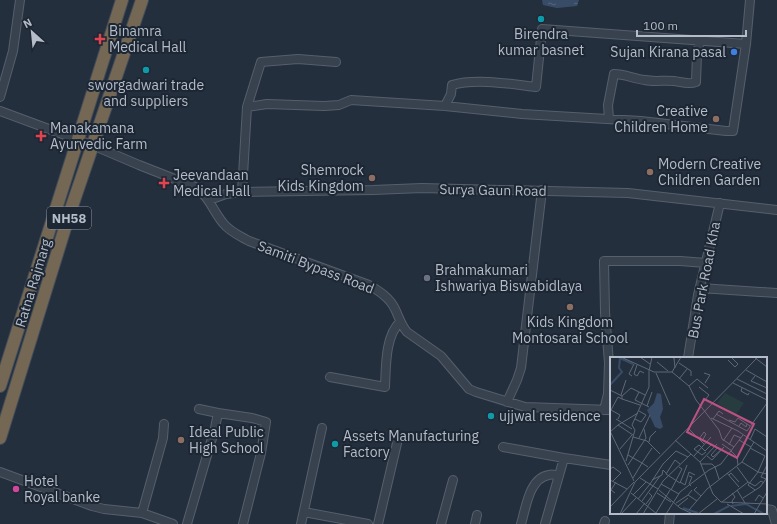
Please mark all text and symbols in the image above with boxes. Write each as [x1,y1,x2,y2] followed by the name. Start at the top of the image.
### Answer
[12,12,52,52] north arrow
[637,12,746,38] scale bar
[536,14,546,24] marker: Birendra kumar basnet
[21,15,34,31] text: N
[643,18,678,33] text: 100 m
[109,22,186,56] place label: Binamra Medical Hall
[498,25,584,59] place label: Birendra kumar basnet
[94,33,106,45] marker: Binamra Medical Hall
[610,43,726,61] place label: Sujan Kirana pasal
[729,47,739,57] marker: Sujan Kirana pasal
[141,65,151,75] marker: sworgadwari trade and suppliers
[88,76,204,110] place label: sworgadwari trade and suppliers
[614,102,708,136] place label: Creative Children Home
[711,114,721,124] marker: Creative Children Home
[50,119,148,153] place label: Manakamana Ayurvedic Farm
[35,130,47,142] marker: Manakamana Ayurvedic Farm
[658,155,762,189] place label: Modern Creative Children Garden
[278,161,365,195] place label: Shemrock Kids Kingdom
[173,166,250,200] place label: Jeevandaan Medical Hall
[645,167,655,177] marker: Modern Creative Children Garden
[367,173,377,183] marker: Shemrock Kids Kingdom
[158,177,170,189] marker: Jeevandaan Medical Hall
[439,180,547,200] street label: Surya Gaun Road
[47,207,91,229] road number: NH58
[684,220,724,340] street label: Bus Park Road Kha
[11,236,55,329] street label: Ratna Rajmarg
[255,236,377,298] street label: Samiti Bypass Road
[435,261,583,295] place label: Brahmakumari Ishwariya Biswabidlaya
[422,273,432,283] marker: Brahmakumari Ishwariya Biswabidlaya
[565,302,575,312] marker: Kids Kingdom Montosarai School
[512,313,628,347] place label: Kids Kingdom Montosarai School
[610,357,767,514] inset map
[499,407,601,425] place label: ujjwal residence
[486,411,496,421] marker: ujjwal residence
[189,423,264,457] place label: Ideal Public High School
[343,427,480,461] place label: Assets Manufacturing Factory
[176,435,186,445] marker: Ideal Public High School
[330,439,340,449] marker: Assets Manufacturing Factory
[24,472,101,506] place label: Hotel Royal banke
[11,484,21,494] marker: Hotel Royal banke

